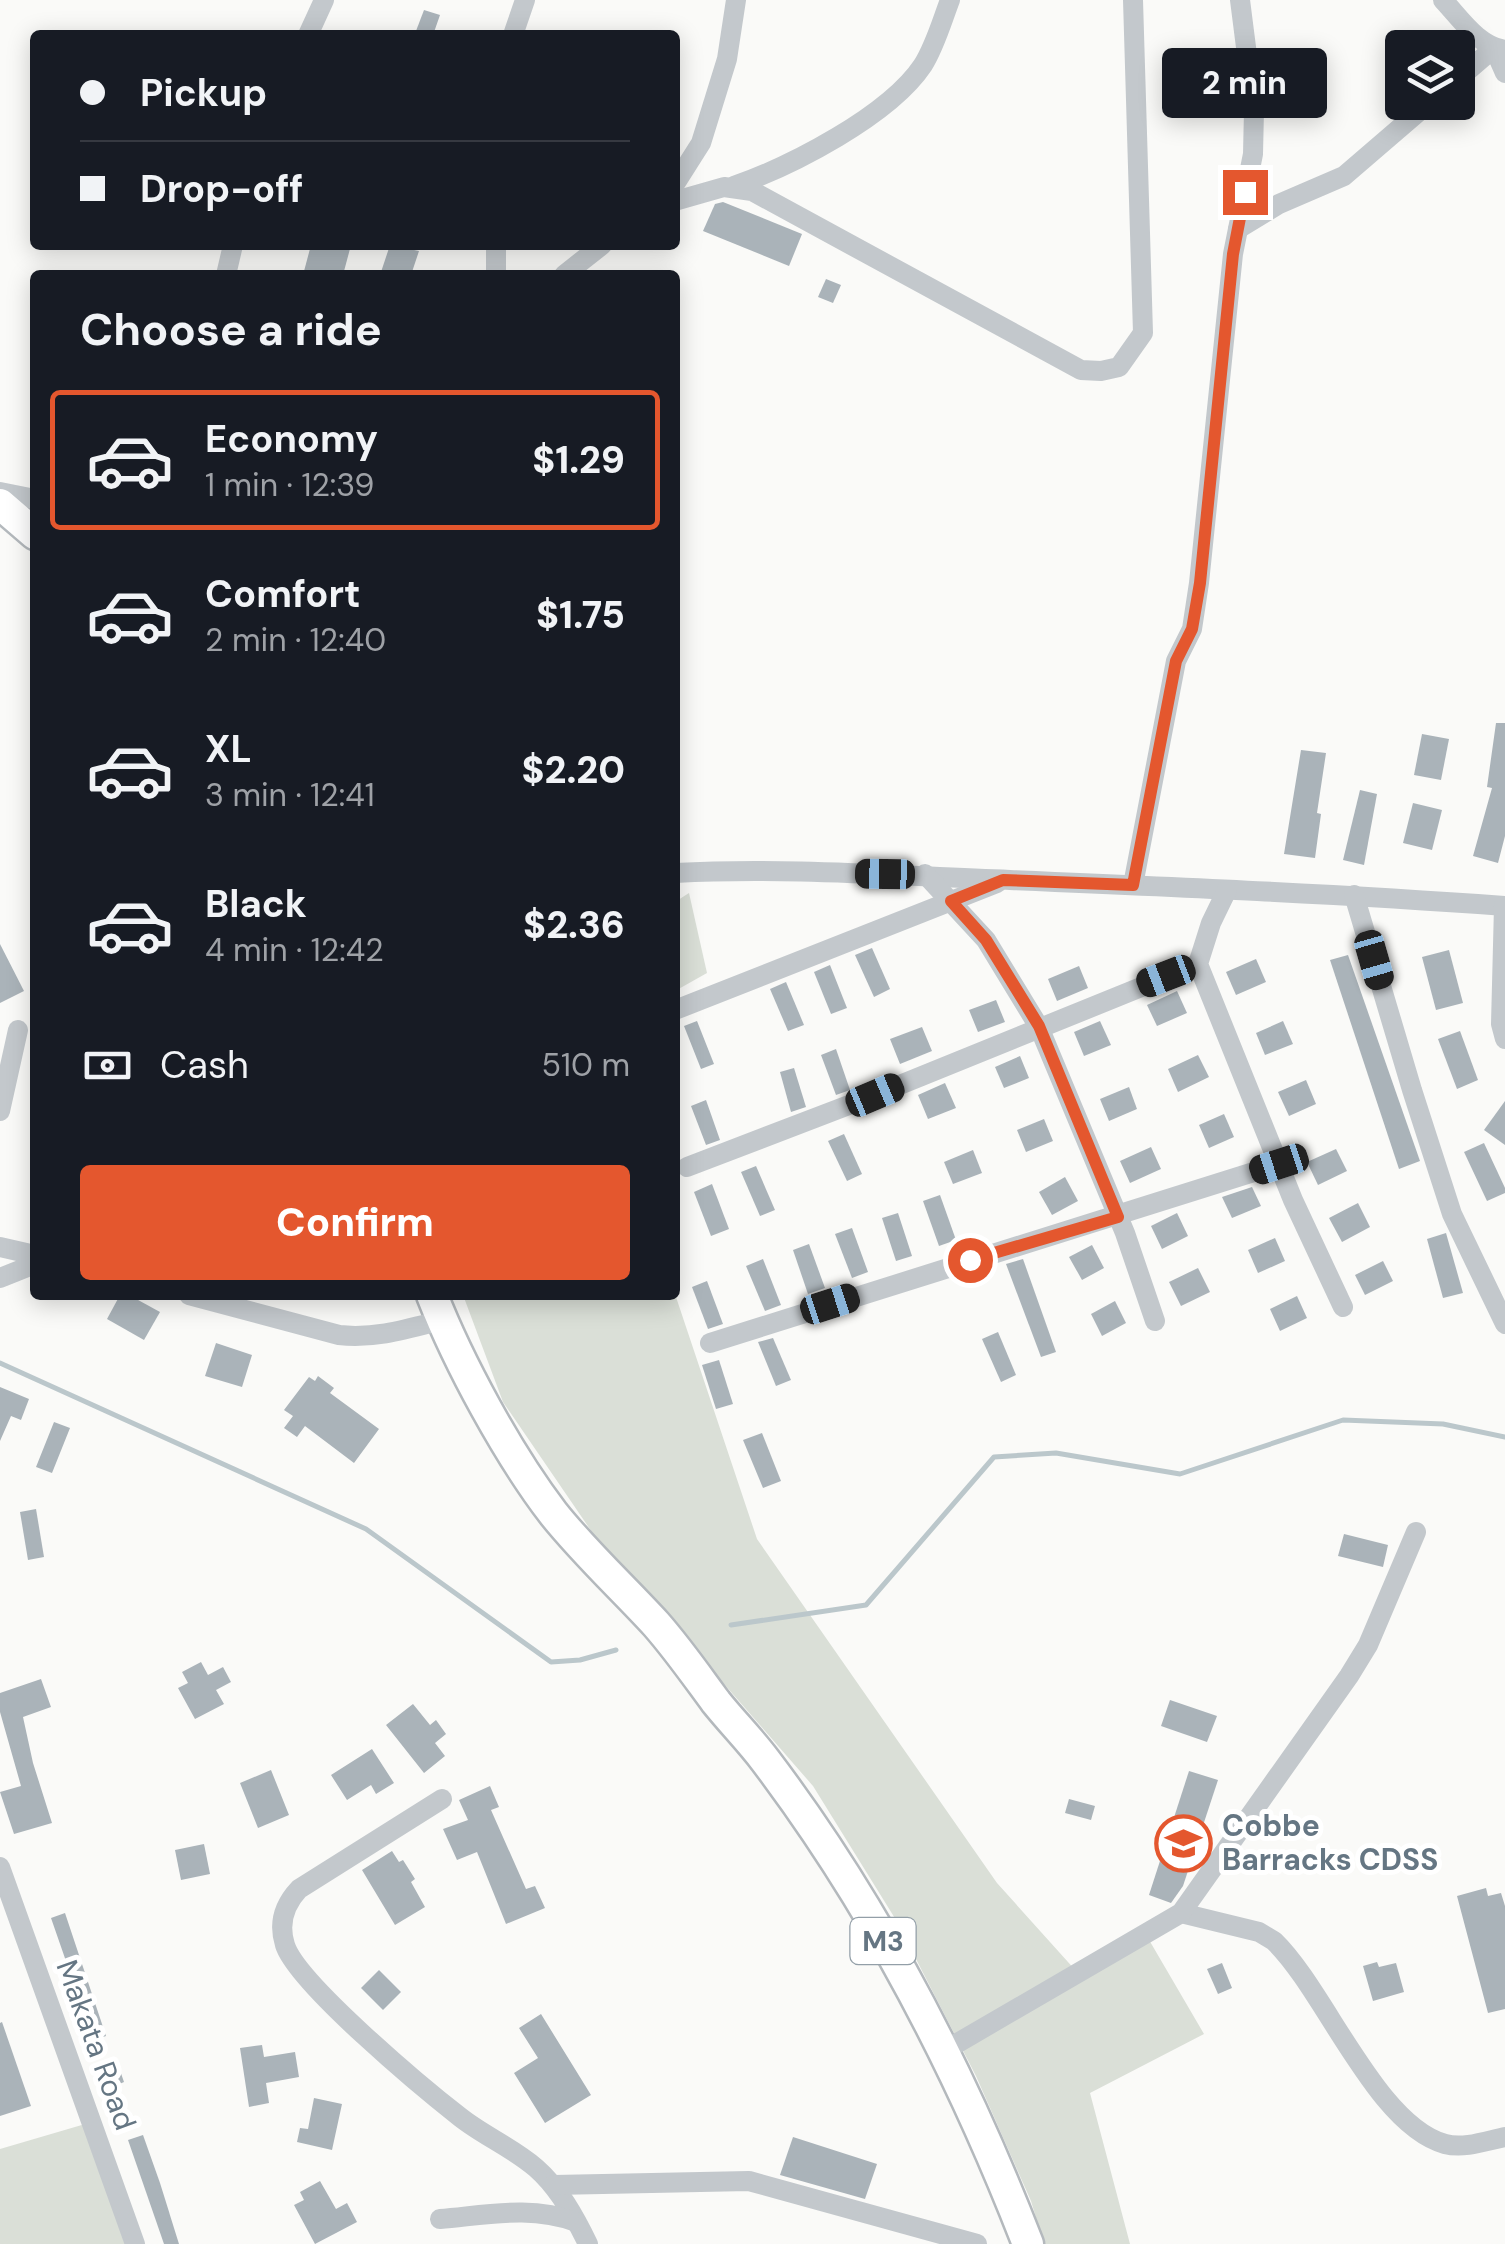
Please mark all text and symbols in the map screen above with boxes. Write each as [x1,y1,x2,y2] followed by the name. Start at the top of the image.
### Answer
[1385,30,1475,120] map controls
[1385,30,1475,120] button: layers
[1162,47,1328,117] callout: 2 min
[1202,62,1287,104] text: 2 min
[140,68,267,118] text: Pickup
[140,164,303,214] text: Drop-off
[1223,170,1268,215] route end
[80,300,382,359] text: Choose a ride
[205,414,378,464] text: Economy
[85,415,175,505] icon: car
[532,435,625,485] text: $1.29
[205,464,374,506] text: 1 min · 12:39
[205,569,361,619] text: Comfort
[85,570,175,660] icon: car
[536,590,625,640] text: $1.75
[205,619,386,661] text: 2 min · 12:40
[205,724,252,774] text: XL
[85,725,175,815] icon: car
[522,745,625,795] text: $2.20
[205,774,375,816] text: 3 min · 12:41
[855,858,915,890] car
[205,879,307,929] text: Black
[85,880,175,970] icon: car
[523,900,625,950] text: $2.36
[1351,927,1397,993] car
[205,929,384,971] text: 4 min · 12:42
[1133,951,1199,1001] car
[80,1038,135,1093] icon: cash
[160,1040,249,1090] text: Cash
[542,1044,630,1086] text: 510 m
[842,1069,908,1121] car
[1246,1140,1312,1188] car
[80,1165,630,1280] button: Confirm
[948,1238,993,1283] route start
[797,1280,863,1328] car
[1222,1806,1438,1879] place label: Cobbe Barracks CDSS
[1153,1813,1213,1873] school or university icon: Cobbe Barracks CDSS
[850,1918,916,1964] road number: M3
[48,1954,145,2135] street label: Makata Road

